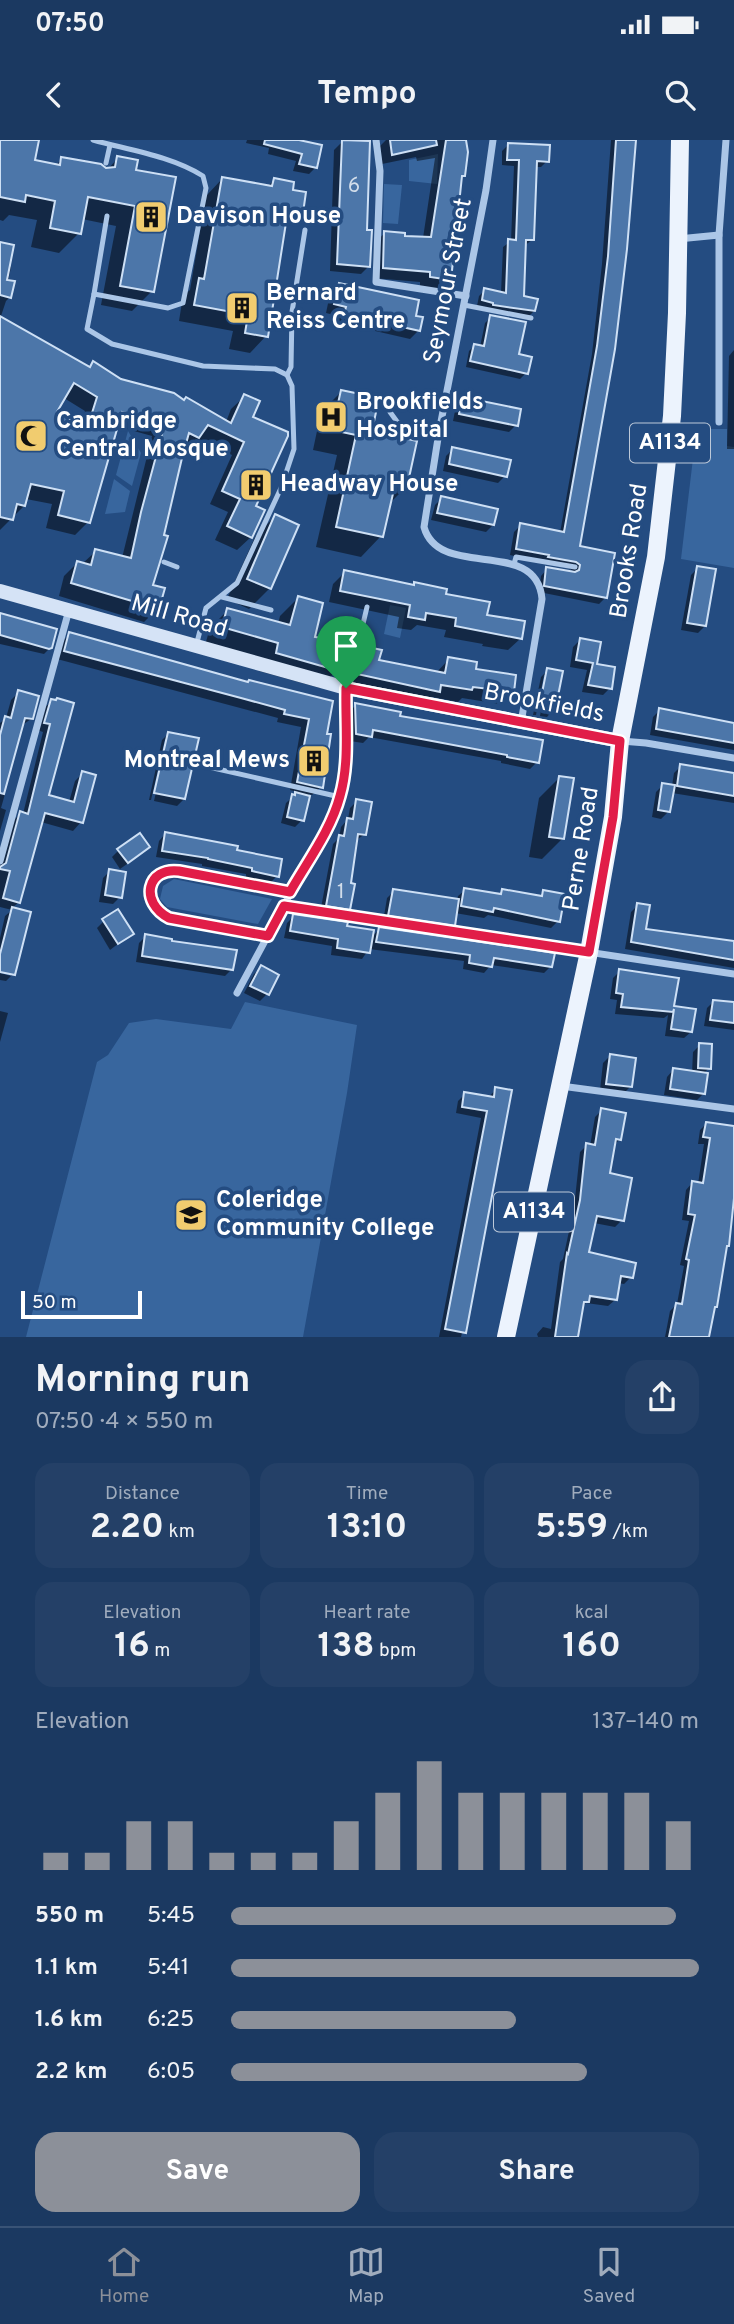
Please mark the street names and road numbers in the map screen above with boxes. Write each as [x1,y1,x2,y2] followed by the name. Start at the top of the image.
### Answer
[418,196,480,366] street label: Seymour Street
[630,424,710,462] road number: A1134
[605,481,655,621] street label: Brooks Road
[127,589,231,645] street label: Mill Road
[481,678,607,730] street label: Brookfields
[557,785,607,913] street label: Perne Road
[494,1192,574,1232] road number: A1134

